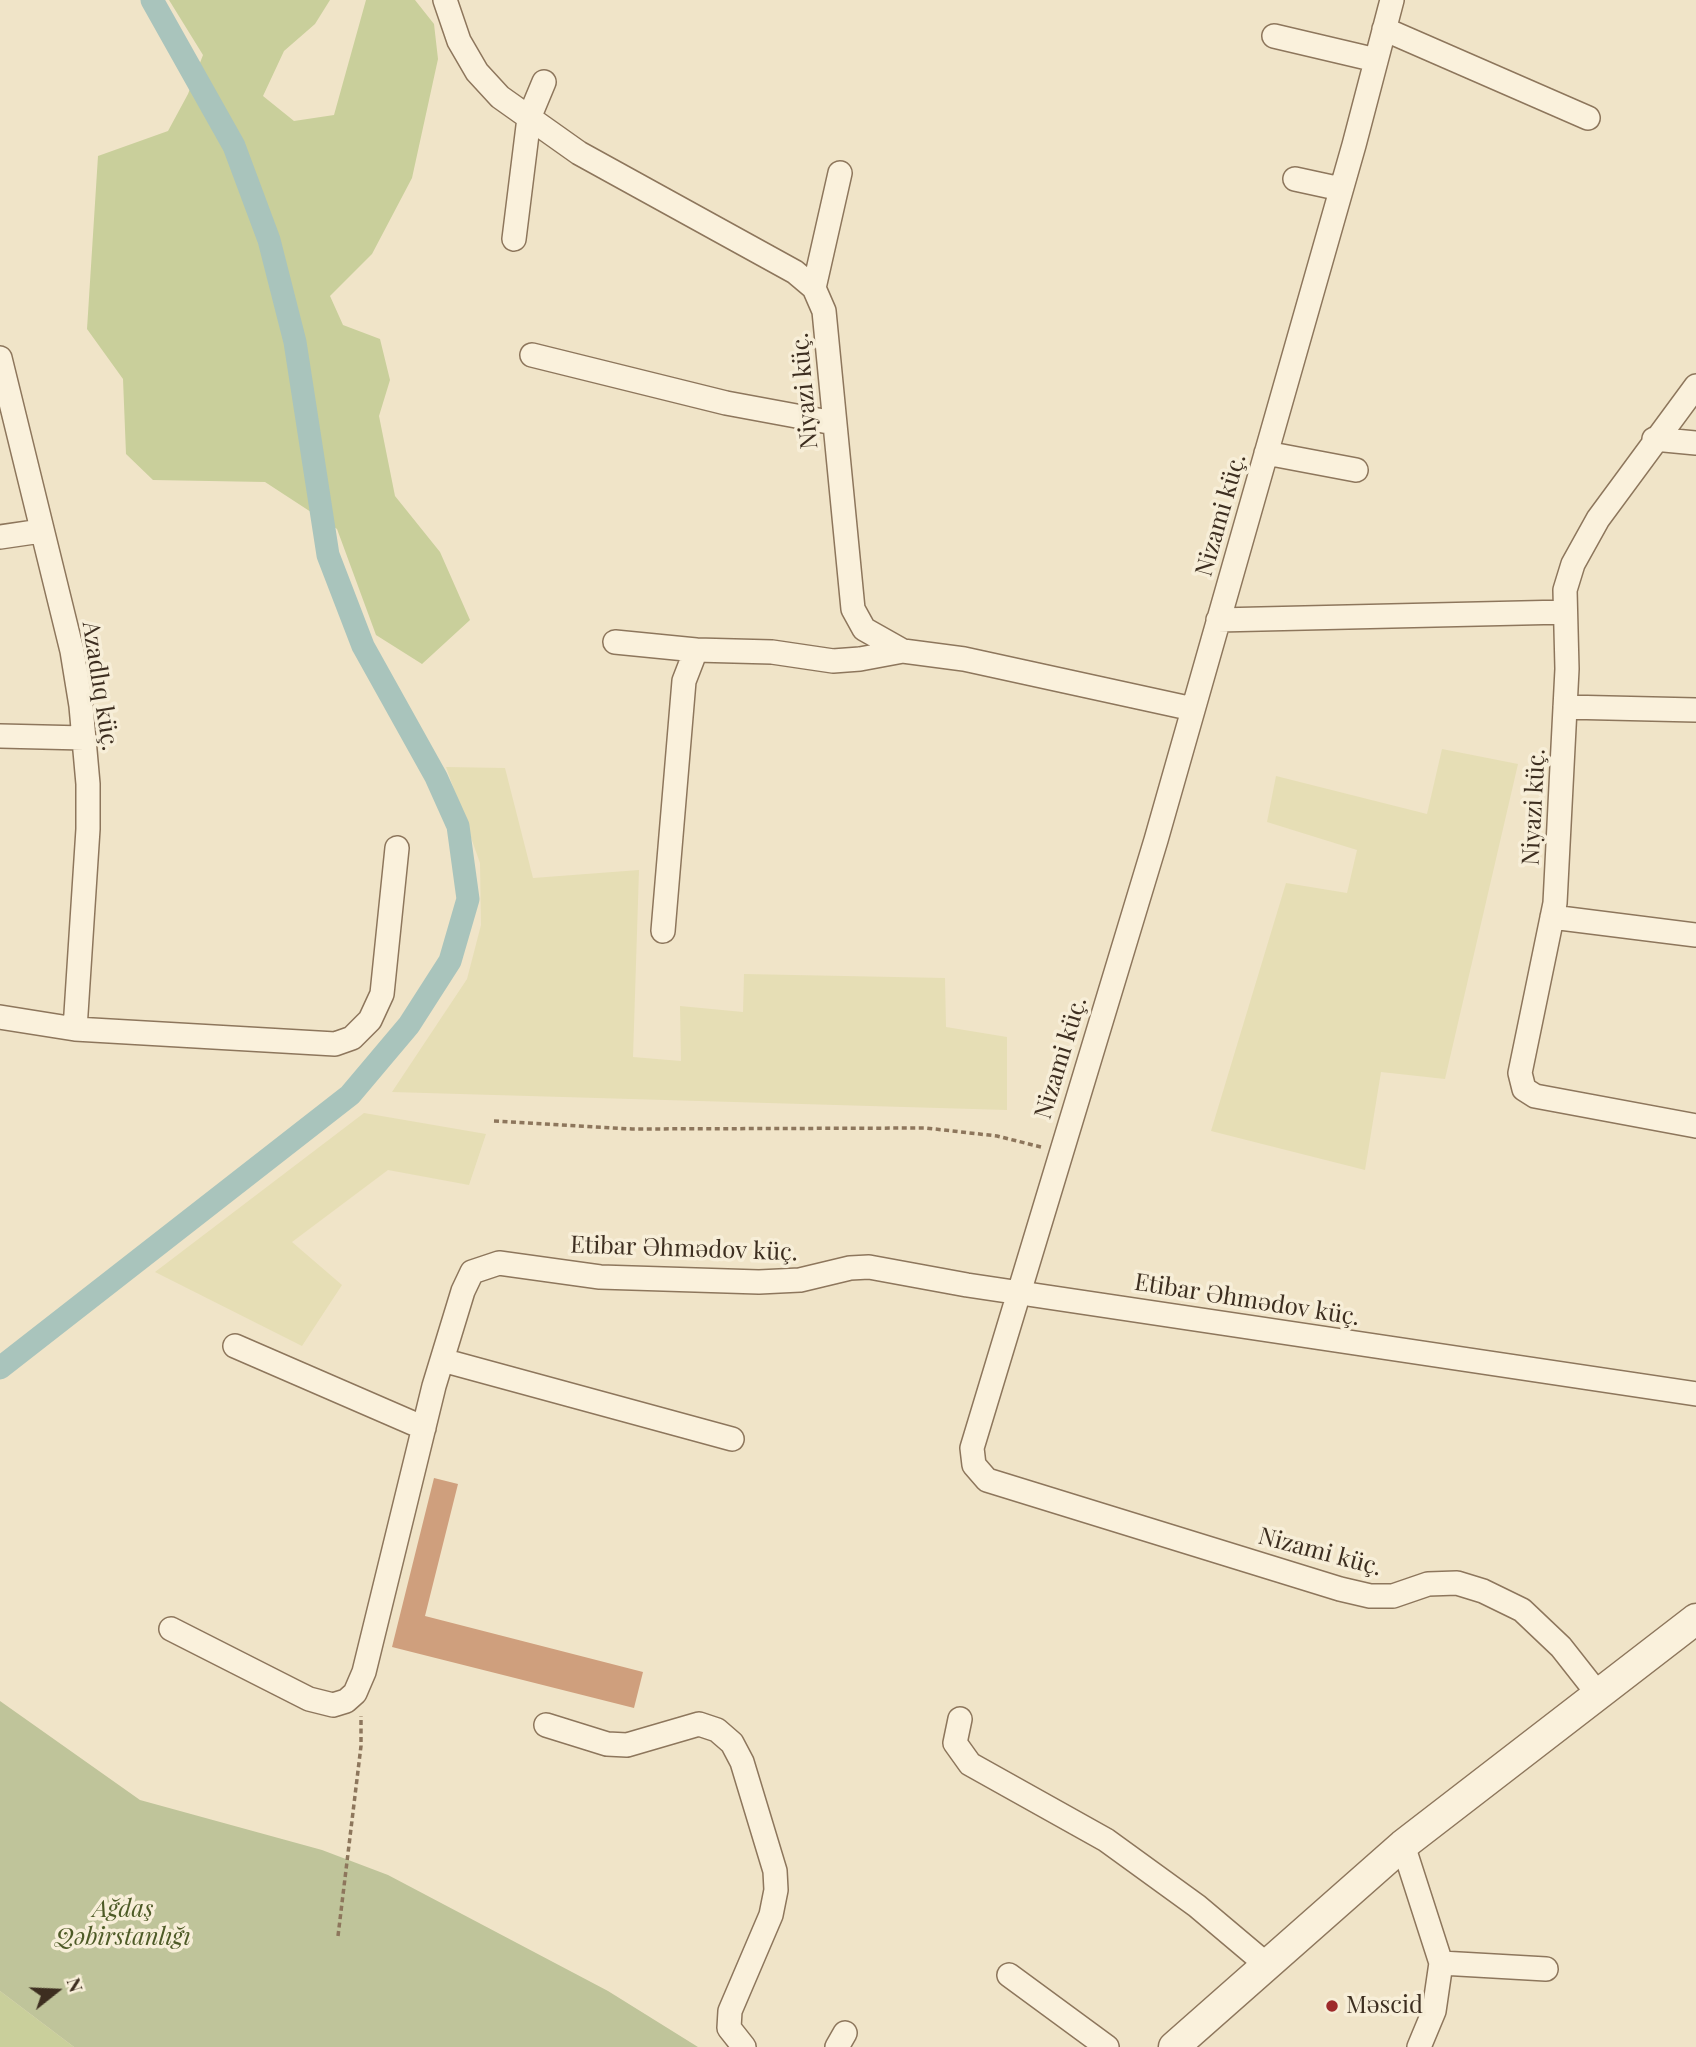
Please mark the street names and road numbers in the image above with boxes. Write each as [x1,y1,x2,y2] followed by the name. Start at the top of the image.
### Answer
[786,332,824,450] street label: Niyazi küç.
[1190,450,1252,580] street label: Nizami küç.
[76,619,124,753] street label: Azadlıq küç.
[1517,748,1551,866] street label: Niyazi küç.
[1029,993,1093,1123] street label: Nizami küç.
[570,1231,798,1267] street label: Etibar Əhmədov küç.
[1132,1268,1362,1332] street label: Etibar Əhmədov küç.
[1255,1522,1385,1582] street label: Nizami küç.

